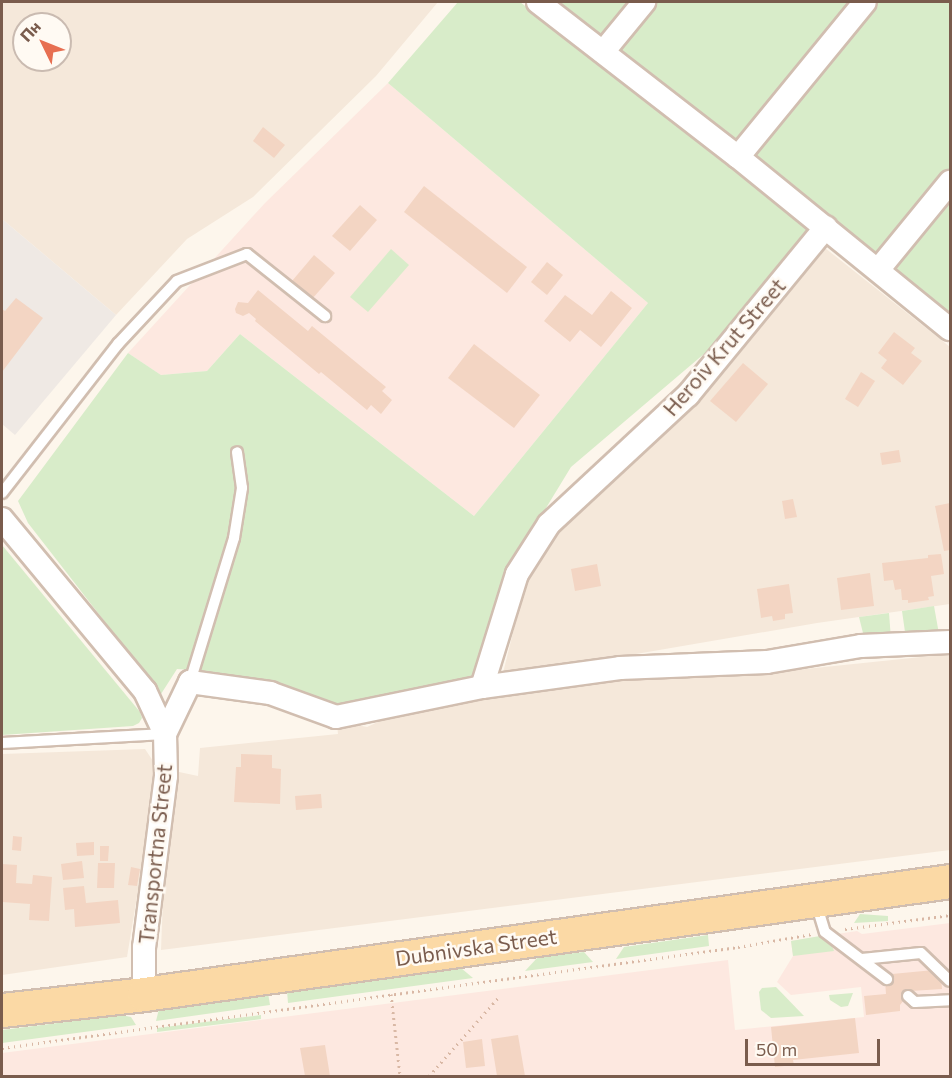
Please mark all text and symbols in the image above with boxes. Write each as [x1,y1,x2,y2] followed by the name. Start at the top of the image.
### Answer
[12,12,72,72] north arrow
[16,17,44,45] text: Пн
[657,273,791,421] street label: Heroiv Krut Street
[133,763,177,945] street label: Transportna Street
[394,923,558,971] street label: Dubnivska Street
[748,1027,883,1065] scale bar
[756,1038,797,1060] text: 50 m

